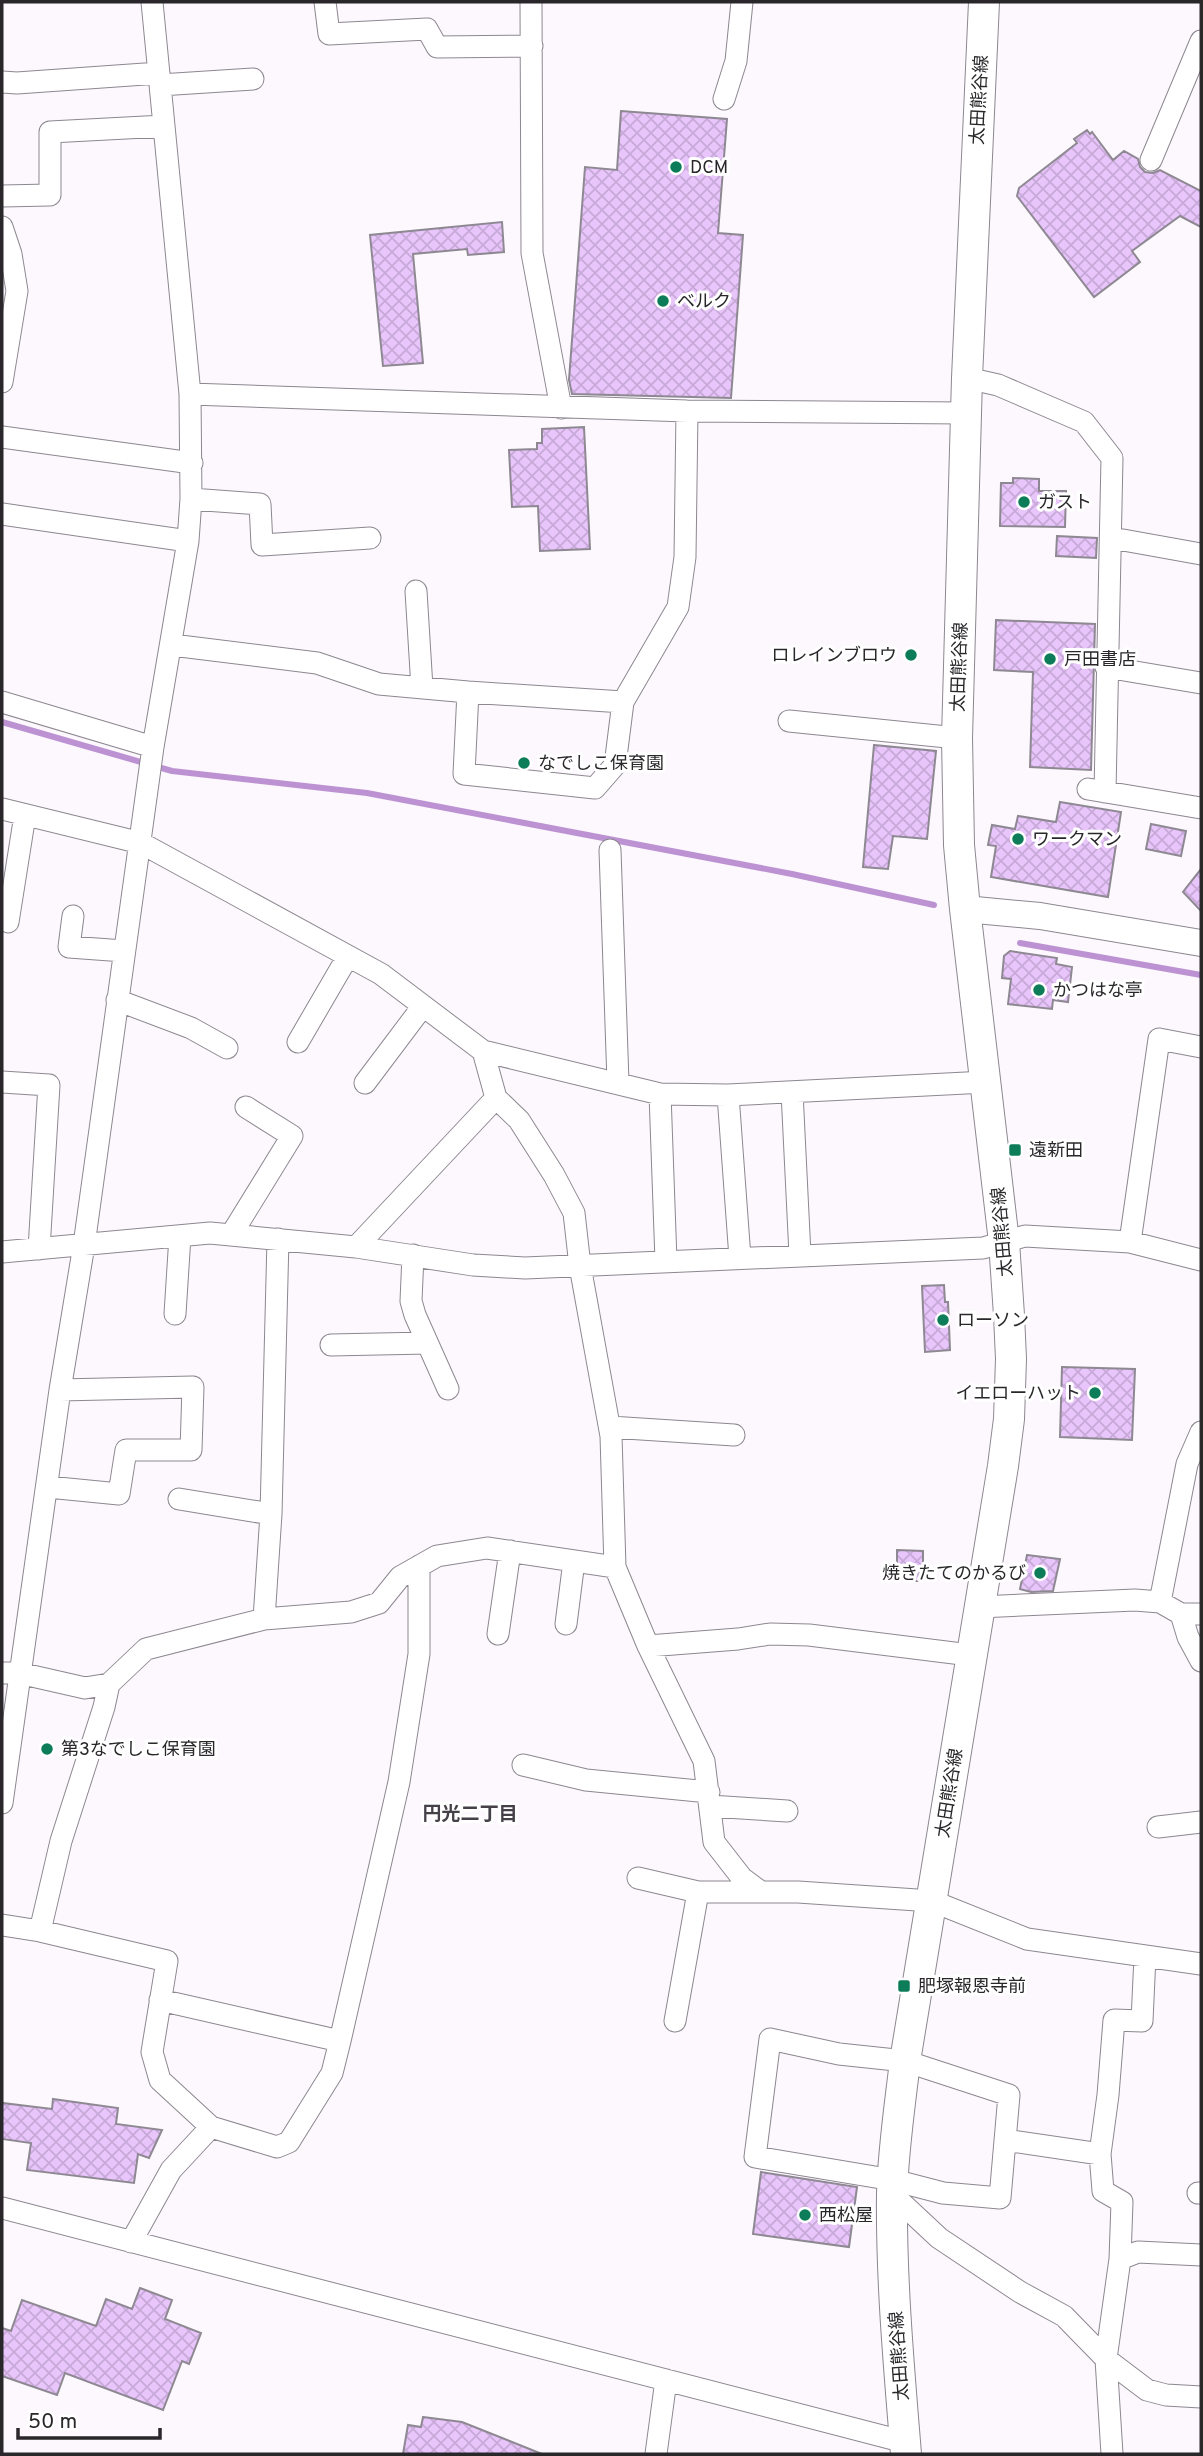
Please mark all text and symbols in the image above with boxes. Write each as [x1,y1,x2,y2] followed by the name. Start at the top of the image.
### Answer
[967,55,994,146] street label: 太田熊谷線
[690,157,728,180] place label: DCM
[668,159,684,175] marker: DCM
[677,291,731,314] place label: ベルク
[655,293,671,309] marker: ベルク
[1038,492,1092,515] place label: ガスト
[1016,494,1032,510] marker: ガスト
[947,622,974,712] street label: 太田熊谷線
[772,645,897,668] place label: ロレインブロウ
[903,647,919,663] marker: ロレインブロウ
[1064,649,1136,672] place label: 戸田書店
[1042,651,1058,667] marker: 戸田書店
[538,753,664,776] place label: なでしこ保育園
[516,755,532,771] marker: なでしこ保育園
[1032,829,1122,852] place label: ワークマン
[1010,831,1026,847] marker: ワークマン
[1053,980,1143,1003] place label: かつはな亭
[1031,982,1047,998] marker: かつはな亭
[1029,1140,1083,1163] place label: 遠新田
[1007,1142,1023,1158] marker: 遠新田
[988,1186,1019,1278] street label: 太田熊谷線
[957,1310,1029,1333] place label: ローソン
[935,1312,951,1328] marker: ローソン
[956,1383,1081,1406] place label: イエローハット
[1087,1385,1103,1401] marker: イエローハット
[882,1563,1026,1586] place label: 焼きたてのかるび
[1032,1565,1048,1581] marker: 焼きたてのかるび
[61,1739,216,1762] place label: 第3なでしこ保育園
[39,1741,55,1757] marker: 第3なでしこ保育園
[932,1747,969,1839] street label: 太田熊谷線
[422,1803,518,1827] district label: 円光二丁目
[918,1976,1026,1999] place label: 肥塚報恩寺前
[896,1978,912,1994] marker: 肥塚報恩寺前
[819,2205,873,2228] place label: 西松屋
[797,2207,813,2223] marker: 西松屋
[886,2310,915,2402] street label: 太田熊谷線
[18,2396,159,2440] scale bar
[28,2409,77,2436] text: 50 m

